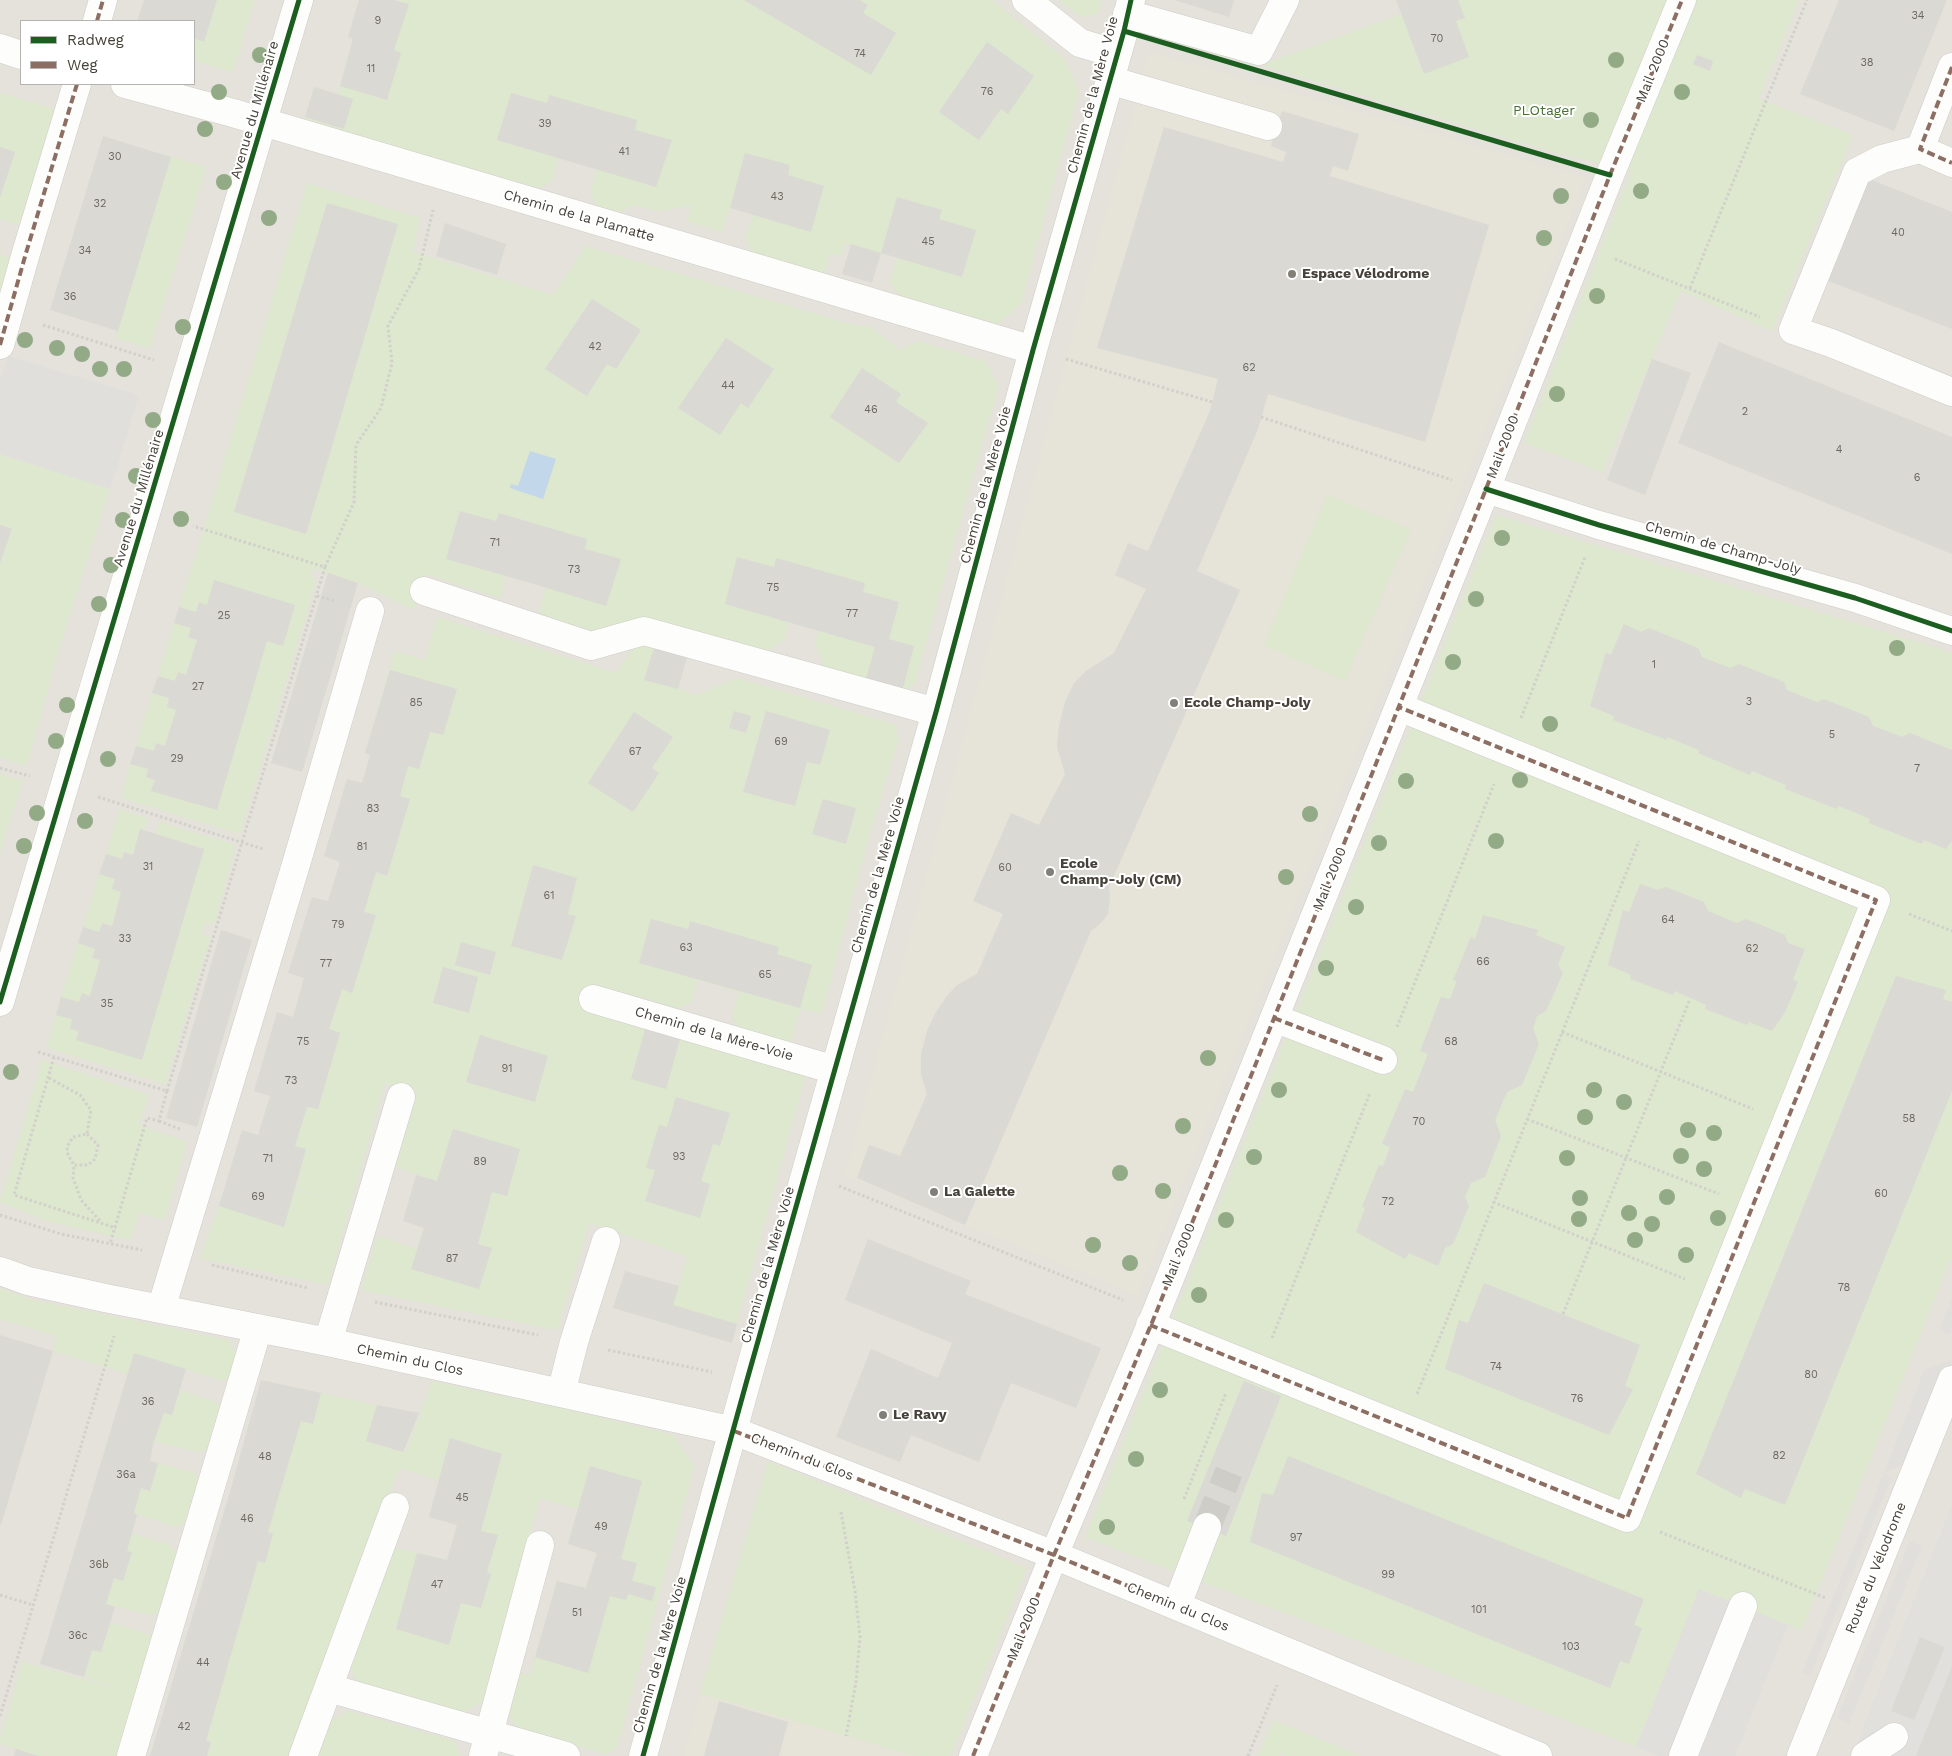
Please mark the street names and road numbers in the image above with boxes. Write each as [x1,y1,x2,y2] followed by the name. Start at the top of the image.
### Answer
[1064,14,1122,176] street label: Chemin de la Mère Voie
[1633,37,1673,105] street label: Mail 2000
[227,39,283,181] street label: Avenue du Millénaire
[502,186,656,246] street label: Chemin de la Plamatte
[957,404,1015,566] street label: Chemin de la Mère Voie
[1483,413,1523,481] street label: Mail 2000
[110,427,168,569] street label: Avenue du Millénaire
[1643,518,1803,578] street label: Chemin de Champ-Joly
[848,795,908,955] street label: Chemin de la Mère Voie
[1310,845,1350,913] street label: Mail 2000
[633,1003,795,1065] street label: Chemin de la Mère-Voie
[738,1185,798,1345] street label: Chemin de la Mère Voie
[1159,1221,1199,1289] street label: Mail 2000
[355,1340,465,1380] street label: Chemin du Clos
[748,1430,856,1484] street label: Chemin du Clos
[1842,1500,1910,1636] street label: Route du Vélodrome
[630,1575,690,1735] street label: Chemin de la Mère Voie
[1124,1579,1232,1635] street label: Chemin du Clos
[1004,1595,1044,1663] street label: Mail 2000

